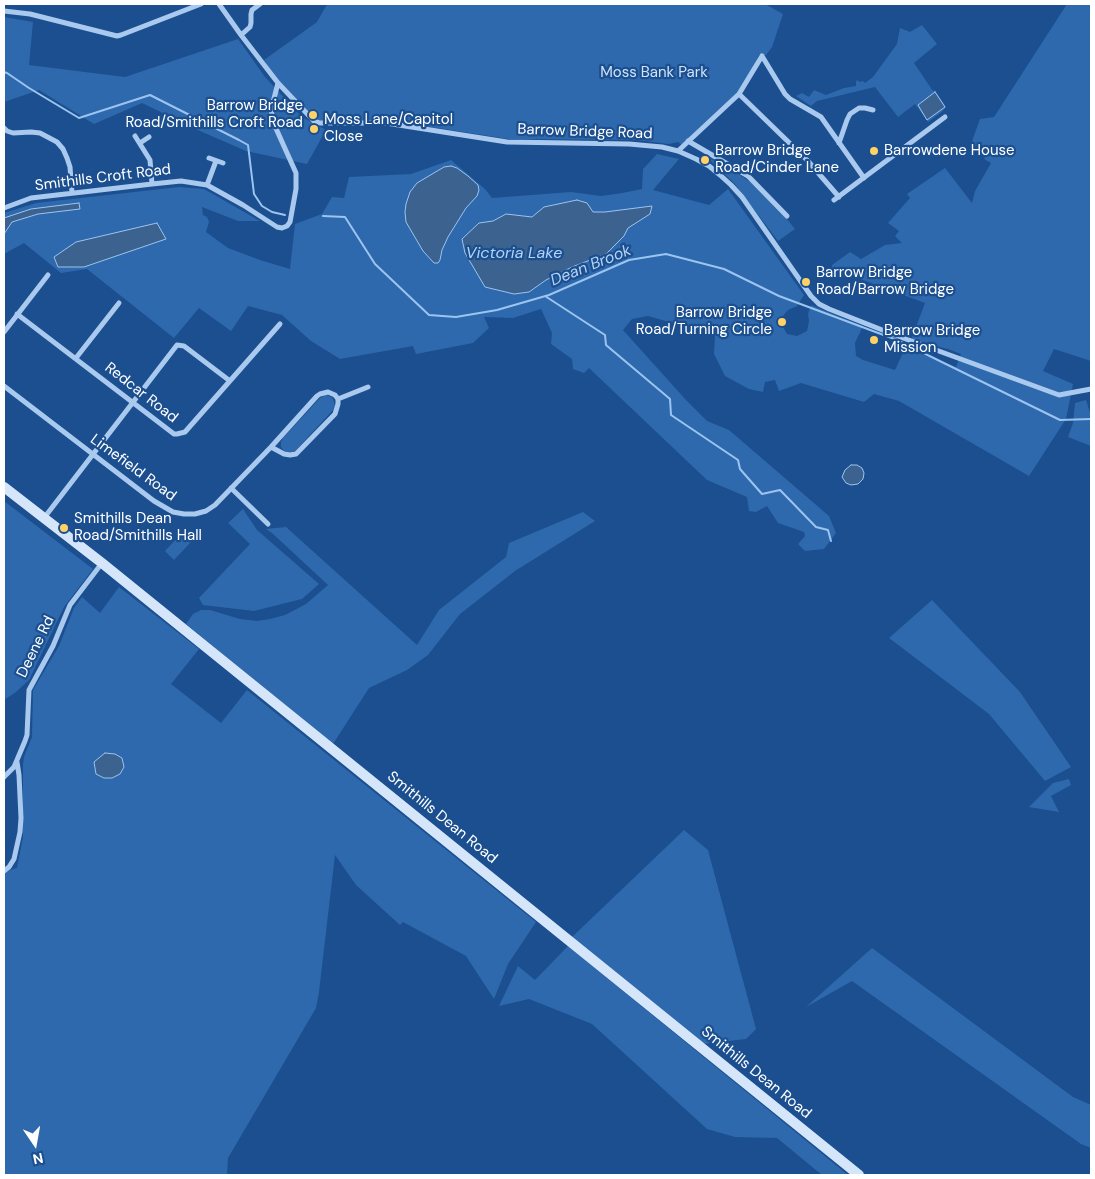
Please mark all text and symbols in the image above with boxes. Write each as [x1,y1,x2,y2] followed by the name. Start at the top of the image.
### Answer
[600,64,708,82] park label: Moss Bank Park
[125,97,303,132] place label: Barrow Bridge Road/Smithills Croft Road
[307,109,319,121] marker: Barrow Bridge Road/Smithills Croft Road
[324,111,453,146] place label: Moss Lane/Capitol Close
[517,121,653,143] street label: Barrow Bridge Road
[308,123,320,135] marker: Moss Lane/Capitol Close
[715,142,839,177] place label: Barrow Bridge Road/Cinder Lane
[884,142,1015,160] place label: Barrowdene House
[868,145,880,157] marker: Barrowdene House
[699,154,711,166] marker: Barrow Bridge Road/Cinder Lane
[34,161,172,195] street label: Smithills Croft Road
[548,241,634,291] water label: Dean Brook
[466,244,562,264] water label: Victoria Lake
[816,264,954,299] place label: Barrow Bridge Road/Barrow Bridge
[800,276,812,288] marker: Barrow Bridge Road/Barrow Bridge
[636,304,772,339] place label: Barrow Bridge Road/Turning Circle
[776,316,788,328] marker: Barrow Bridge Road/Turning Circle
[884,322,980,357] place label: Barrow Bridge Mission
[868,334,880,346] marker: Barrow Bridge Mission
[101,359,181,427] street label: Redcar Road
[86,431,180,505] street label: Limefield Road
[74,510,202,545] place label: Smithills Dean Road/Smithills Hall
[58,522,70,534] marker: Smithills Dean Road/Smithills Hall
[13,613,59,681] street label: Deene Rd
[383,768,501,868] street label: Smithills Dean Road
[697,1023,815,1123] street label: Smithills Dean Road
[10,1119,60,1169] north arrow
[31,1149,45,1169] text: N

